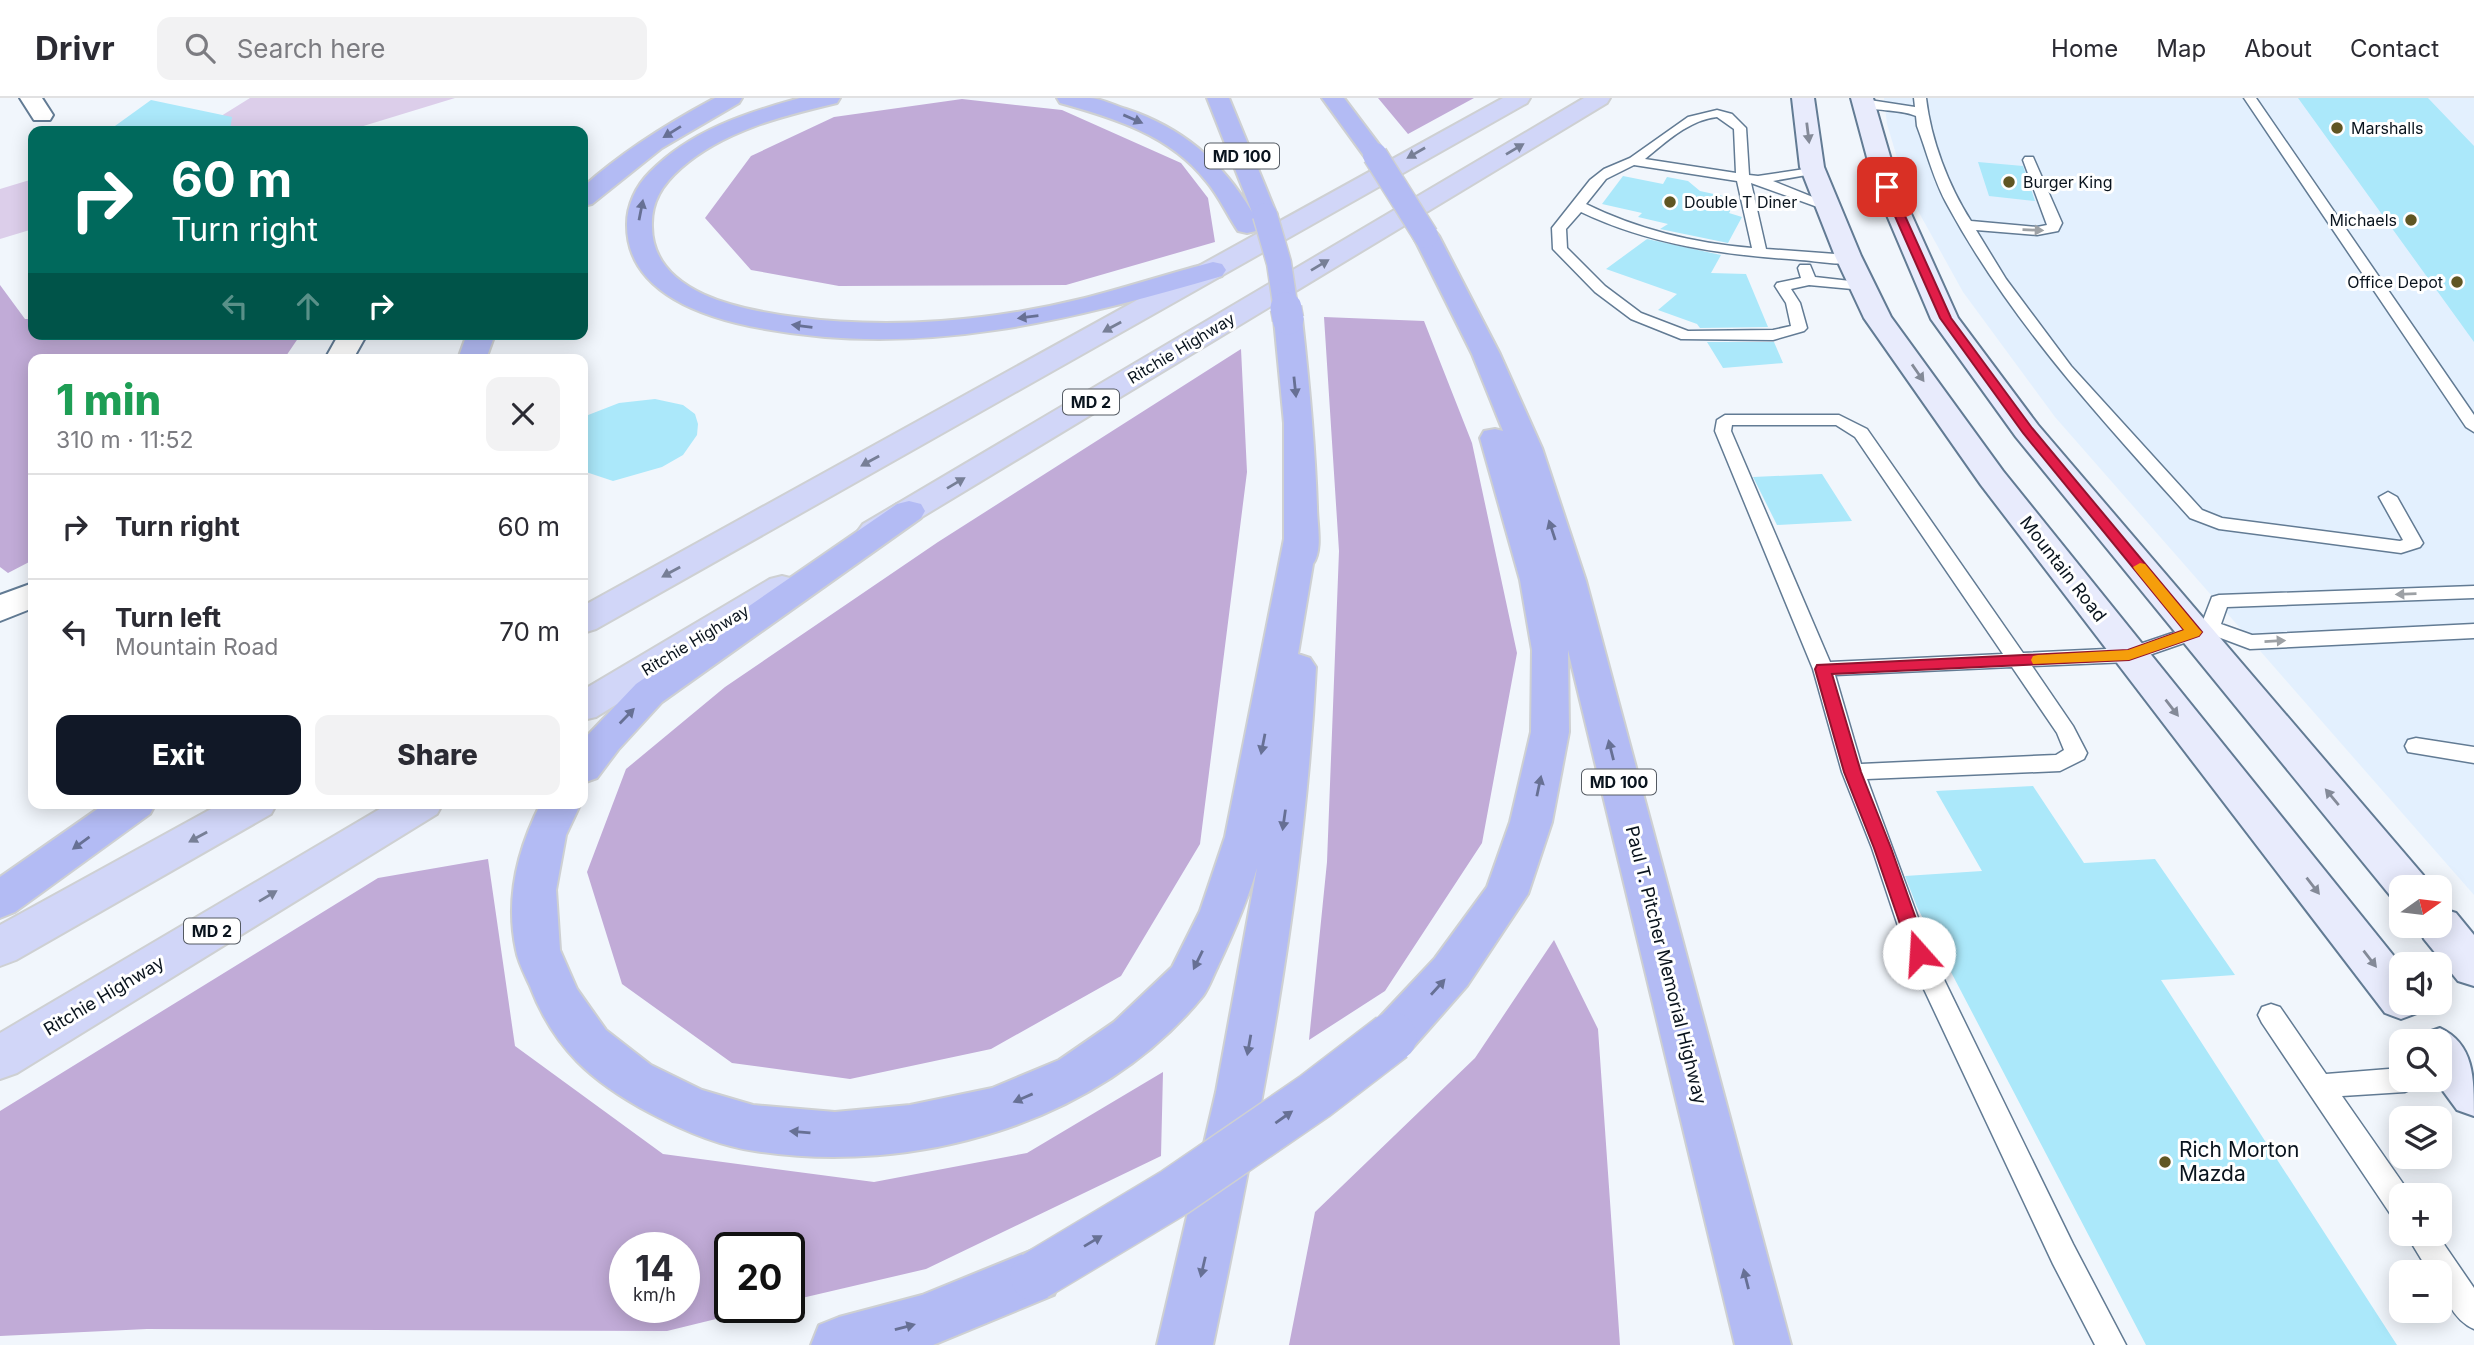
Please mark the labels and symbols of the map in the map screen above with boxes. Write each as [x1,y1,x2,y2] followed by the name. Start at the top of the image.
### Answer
[1122,113,1143,124] one-way arrow
[2351,118,2424,138] place label: Marshalls
[2329,120,2345,136] marker: Marshalls
[1802,122,1813,144] one-way arrow
[662,125,681,138] one-way arrow
[1505,142,1524,155] one-way arrow
[1205,144,1279,169] road number: MD 100
[1406,147,1425,159] one-way arrow
[1857,157,1917,217] pin
[2023,172,2113,192] place label: Burger King
[2001,174,2017,190] marker: Burger King
[1684,192,1797,212] place label: Double T Diner
[1662,194,1678,210] marker: Double T Diner
[635,199,646,221] one-way arrow
[2329,210,2397,230] place label: Michaels
[2403,212,2419,228] marker: Michaels
[2022,225,2044,236] one-way arrow
[1310,259,1329,272] one-way arrow
[2347,272,2443,292] place label: Office Depot
[2449,274,2465,290] marker: Office Depot
[1124,308,1238,388] street label: Ritchie Highway
[1017,312,1039,323] one-way arrow
[791,320,813,331] one-way arrow
[1102,321,1121,333] one-way arrow
[1910,364,1924,382] one-way arrow
[1290,376,1301,398] one-way arrow
[1063,390,1119,414] road number: MD 2
[860,455,880,467] one-way arrow
[947,476,966,489] one-way arrow
[2016,512,2111,626] street label: Mountain Road
[1546,519,1557,540] one-way arrow
[662,566,681,578] one-way arrow
[2395,589,2417,600] one-way arrow
[638,600,752,680] street label: Ritchie Highway
[2264,635,2286,646] one-way arrow
[2164,699,2179,717] one-way arrow
[619,708,635,725] one-way arrow
[1257,733,1268,755] one-way arrow
[1605,739,1616,761] one-way arrow
[1582,769,1656,794] road number: MD 100
[1533,775,1544,797] one-way arrow
[2325,789,2340,806] one-way arrow
[1279,809,1290,831] one-way arrow
[1622,824,1711,1106] street label: Paul T. Pitcher Memorial Highway
[188,831,207,843] one-way arrow
[72,836,90,850] one-way arrow
[2389,875,2452,938] north arrow
[2306,877,2321,895] one-way arrow
[259,890,278,903] one-way arrow
[1882,916,1956,990] position arrow
[184,918,240,944] road number: MD 2
[1192,950,1203,970] one-way arrow
[2363,950,2378,968] one-way arrow
[40,951,168,1040] street label: Ritchie Highway
[1430,979,1446,996] one-way arrow
[1244,1034,1255,1056] one-way arrow
[1013,1092,1033,1104] one-way arrow
[1275,1110,1293,1124] one-way arrow
[789,1126,811,1137] one-way arrow
[2179,1137,2299,1186] place label: Rich Morton Mazda
[2157,1154,2173,1170] marker: Rich Morton Mazda
[714,1232,805,1323] speed limit sign: 20
[1084,1235,1103,1247] one-way arrow
[1197,1256,1208,1278] one-way arrow
[1740,1268,1751,1290] one-way arrow
[894,1321,916,1332] one-way arrow

